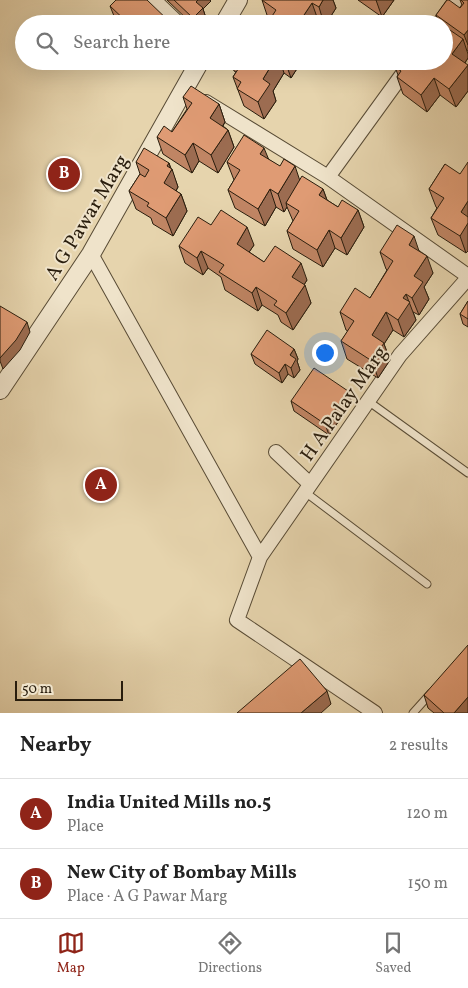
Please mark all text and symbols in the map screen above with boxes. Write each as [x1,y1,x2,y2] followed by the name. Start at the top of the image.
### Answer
[15,15,453,70] search box
[33,29,61,57] icon: search
[73,30,170,56] text: Search here
[39,150,136,286] street label: A G Pawar Marg
[48,155,80,193] pin: B
[312,340,338,366] your location
[294,341,395,468] street label: H A Palay Marg
[85,466,117,504] pin: A
[15,678,122,701] scale bar
[22,680,52,699] text: 50 m
[20,731,91,760] text: Nearby
[389,735,448,757] text: 2 results
[67,790,271,816] text: India United Mills no.5
[30,803,42,825] text: A
[406,803,448,825] text: 120 m
[67,816,104,838] text: Place
[67,860,297,886] text: New City of Bombay Mills
[31,873,41,895] text: B
[407,873,448,895] text: 150 m
[67,886,227,908] text: Place · A G Pawar Marg
[57,929,85,978] tab: Map
[198,929,262,978] tab: Directions
[375,929,411,978] tab: Saved

